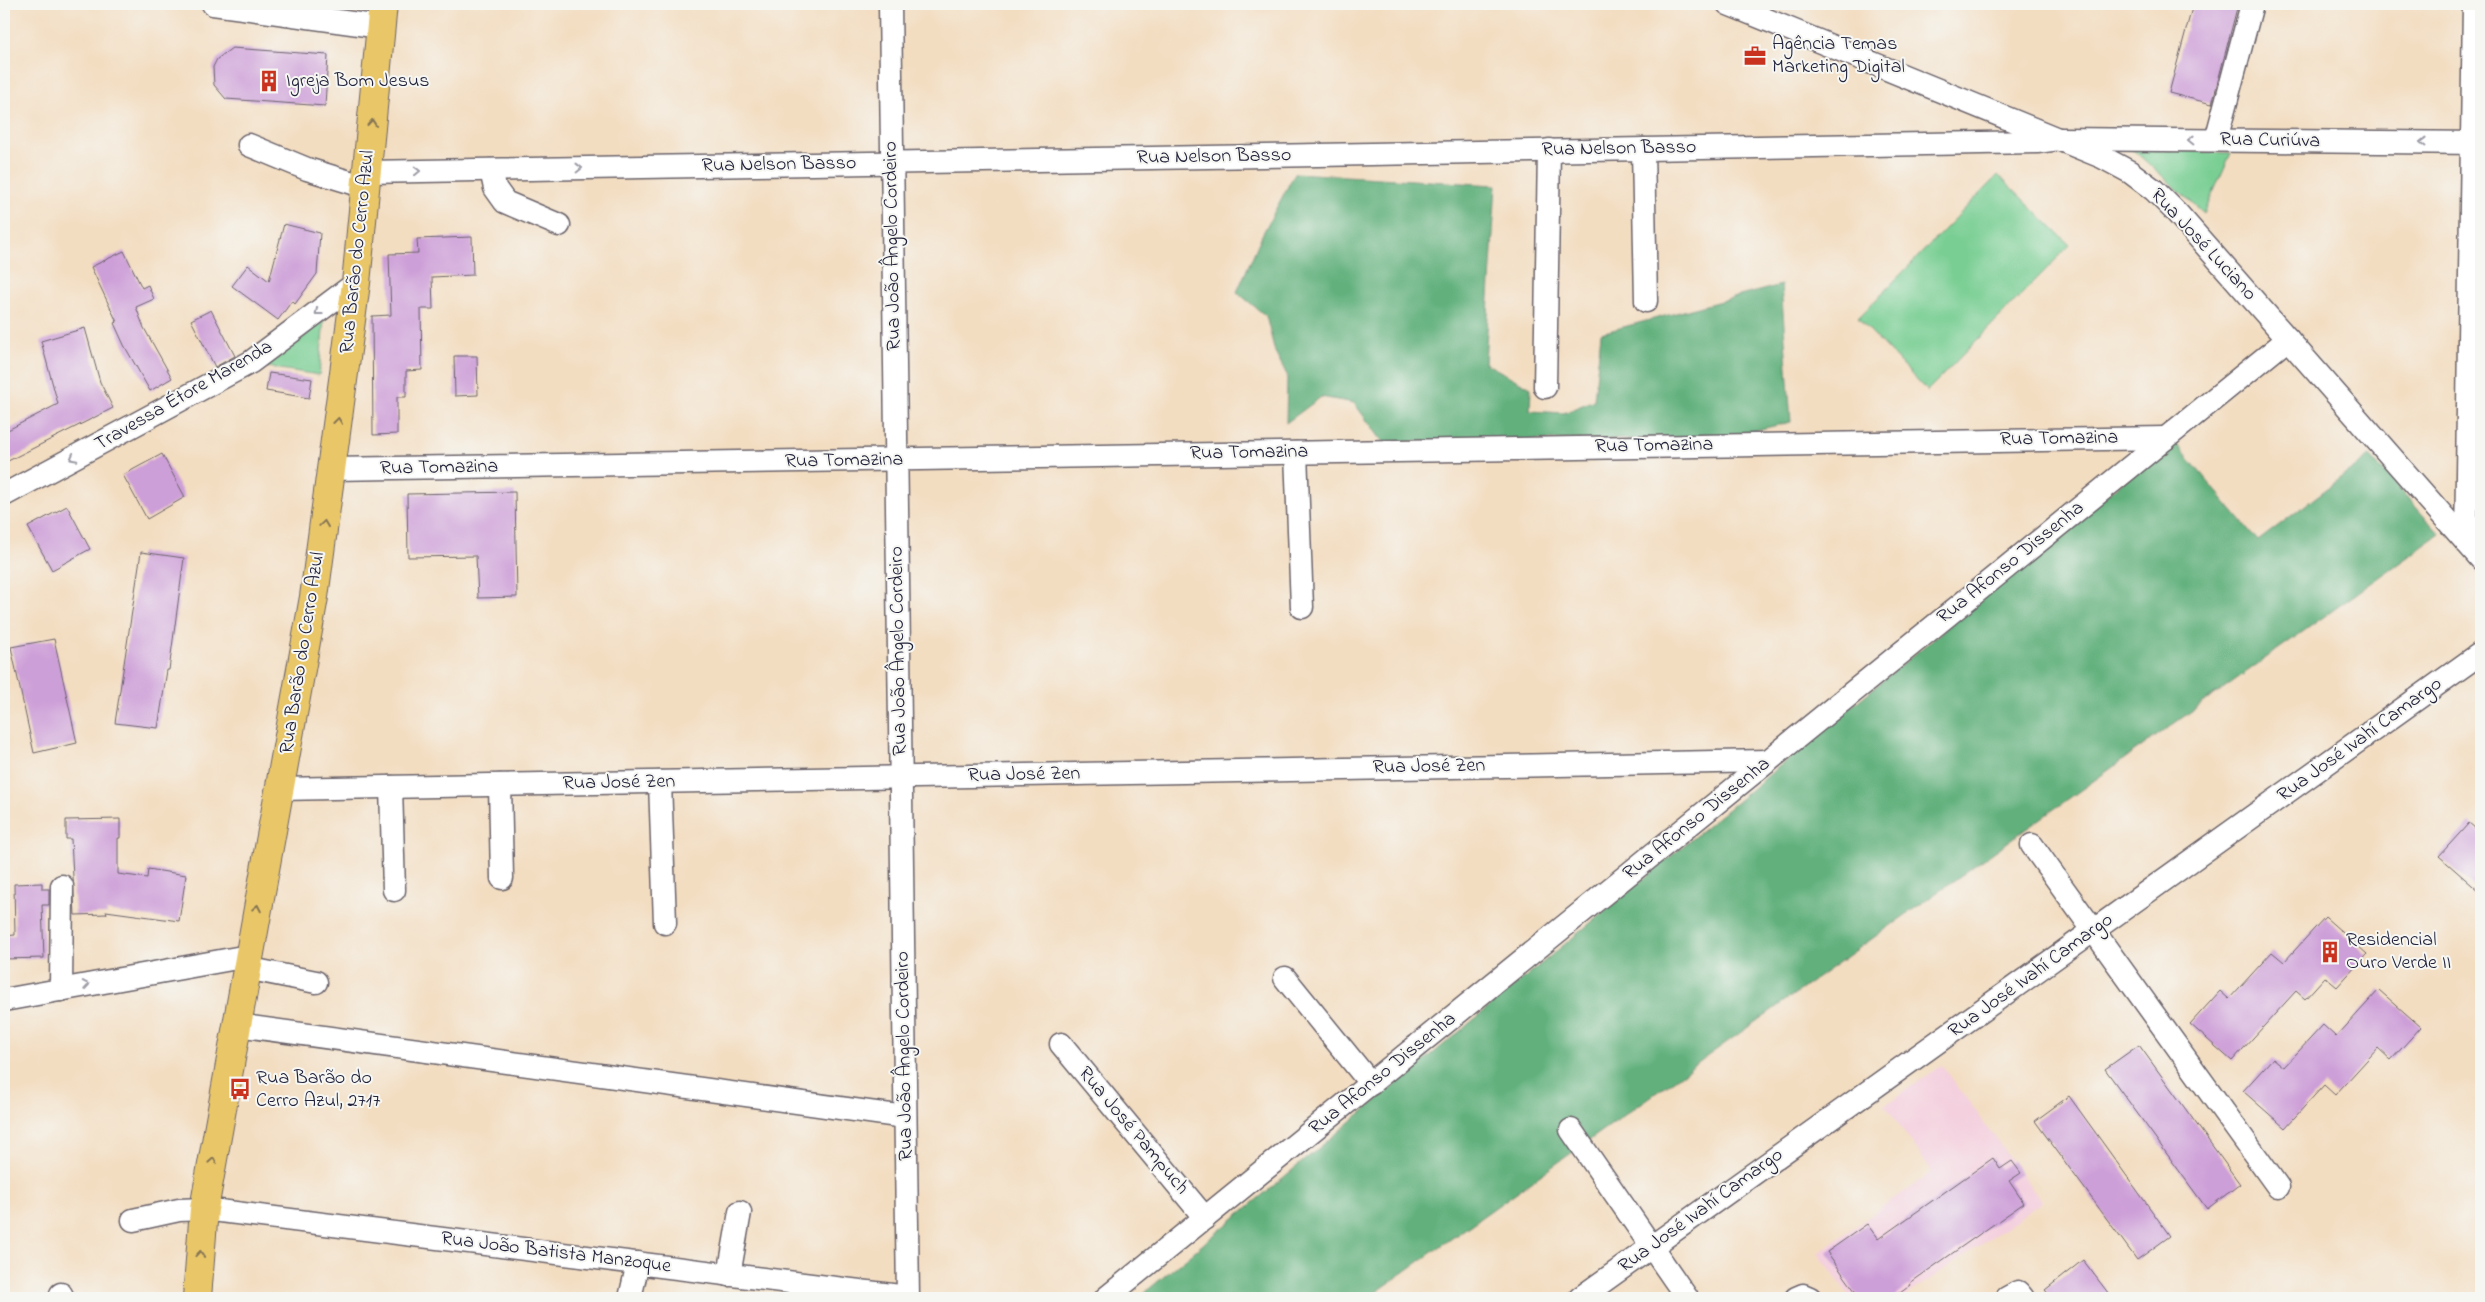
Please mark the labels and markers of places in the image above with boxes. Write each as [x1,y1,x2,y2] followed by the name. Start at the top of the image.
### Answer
[1772,30,1905,83] place label: Agência Temas Marketing Digital
[1742,43,1768,69] office icon: Agência Temas Marketing Digital
[286,67,430,97] place label: Igreja Bom Jesus
[256,68,282,94] building icon: Igreja Bom Jesus
[2346,926,2451,978] place label: Residencial Ouro Verde II
[2317,939,2343,965] building icon: Residencial Ouro Verde II
[256,1064,380,1116] place label: Rua Barão do Cerro Azul, 2717
[227,1076,253,1102] bus stop icon: Rua Barão do Cerro Azul, 2717

